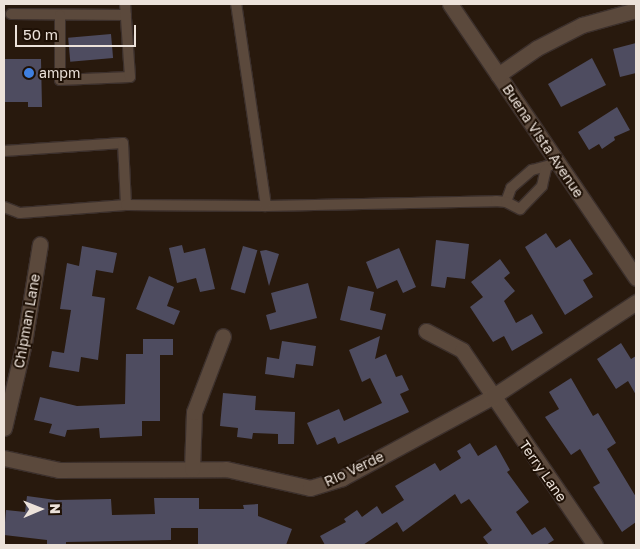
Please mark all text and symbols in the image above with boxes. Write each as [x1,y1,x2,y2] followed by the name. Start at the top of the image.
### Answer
[18,15,139,47] scale bar
[23,25,58,43] text: 50 m
[39,65,80,81] place label: ampm
[23,67,35,79] marker: ampm
[499,81,587,201] street label: Buena Vista Avenue
[10,272,44,370] street label: Chipman Lane
[516,437,570,505] street label: Terry Lane
[322,448,386,490] street label: Rio Verde
[15,484,65,534] north arrow
[47,503,64,514] text: N

